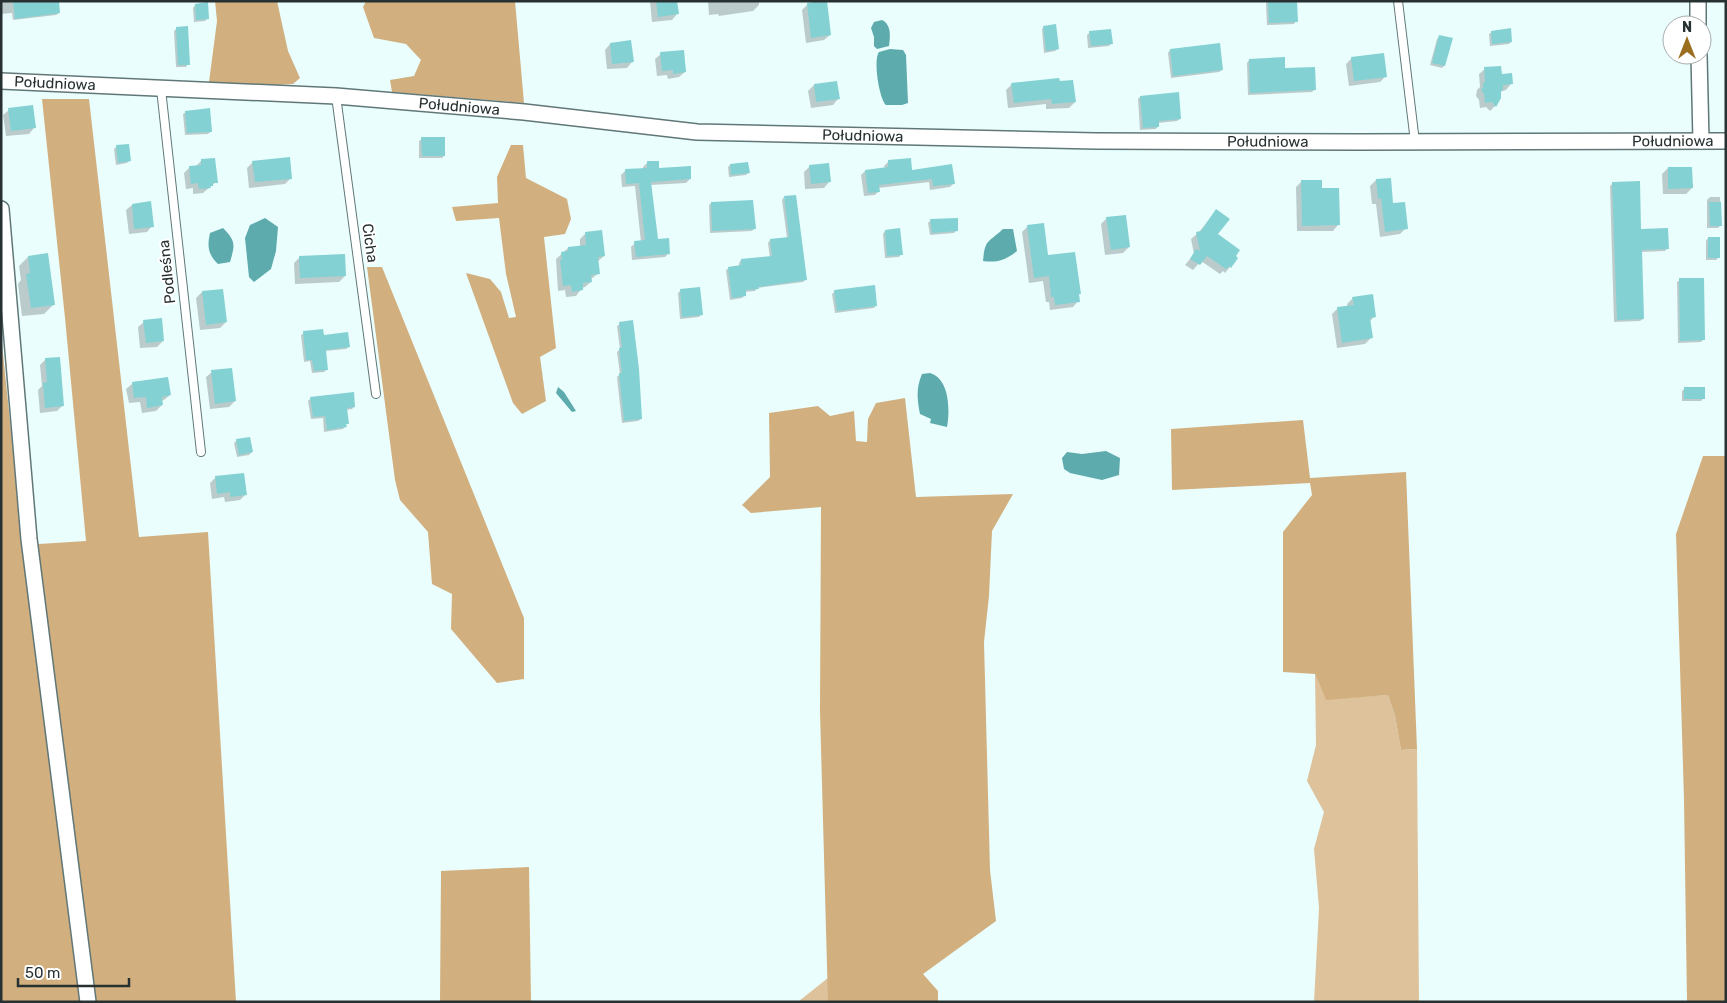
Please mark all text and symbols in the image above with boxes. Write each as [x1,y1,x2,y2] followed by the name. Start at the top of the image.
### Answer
[1662,15,1712,65] north arrow
[1682,19,1692,36] text: N
[14,73,96,94] street label: Południowa
[418,94,501,119] street label: Południowa
[822,126,904,146] street label: Południowa
[1227,132,1309,151] street label: Południowa
[1632,132,1714,150] street label: Południowa
[358,222,382,264] street label: Cicha
[155,239,179,305] street label: Podleśna
[18,956,129,988] scale bar
[25,964,60,982] text: 50 m

